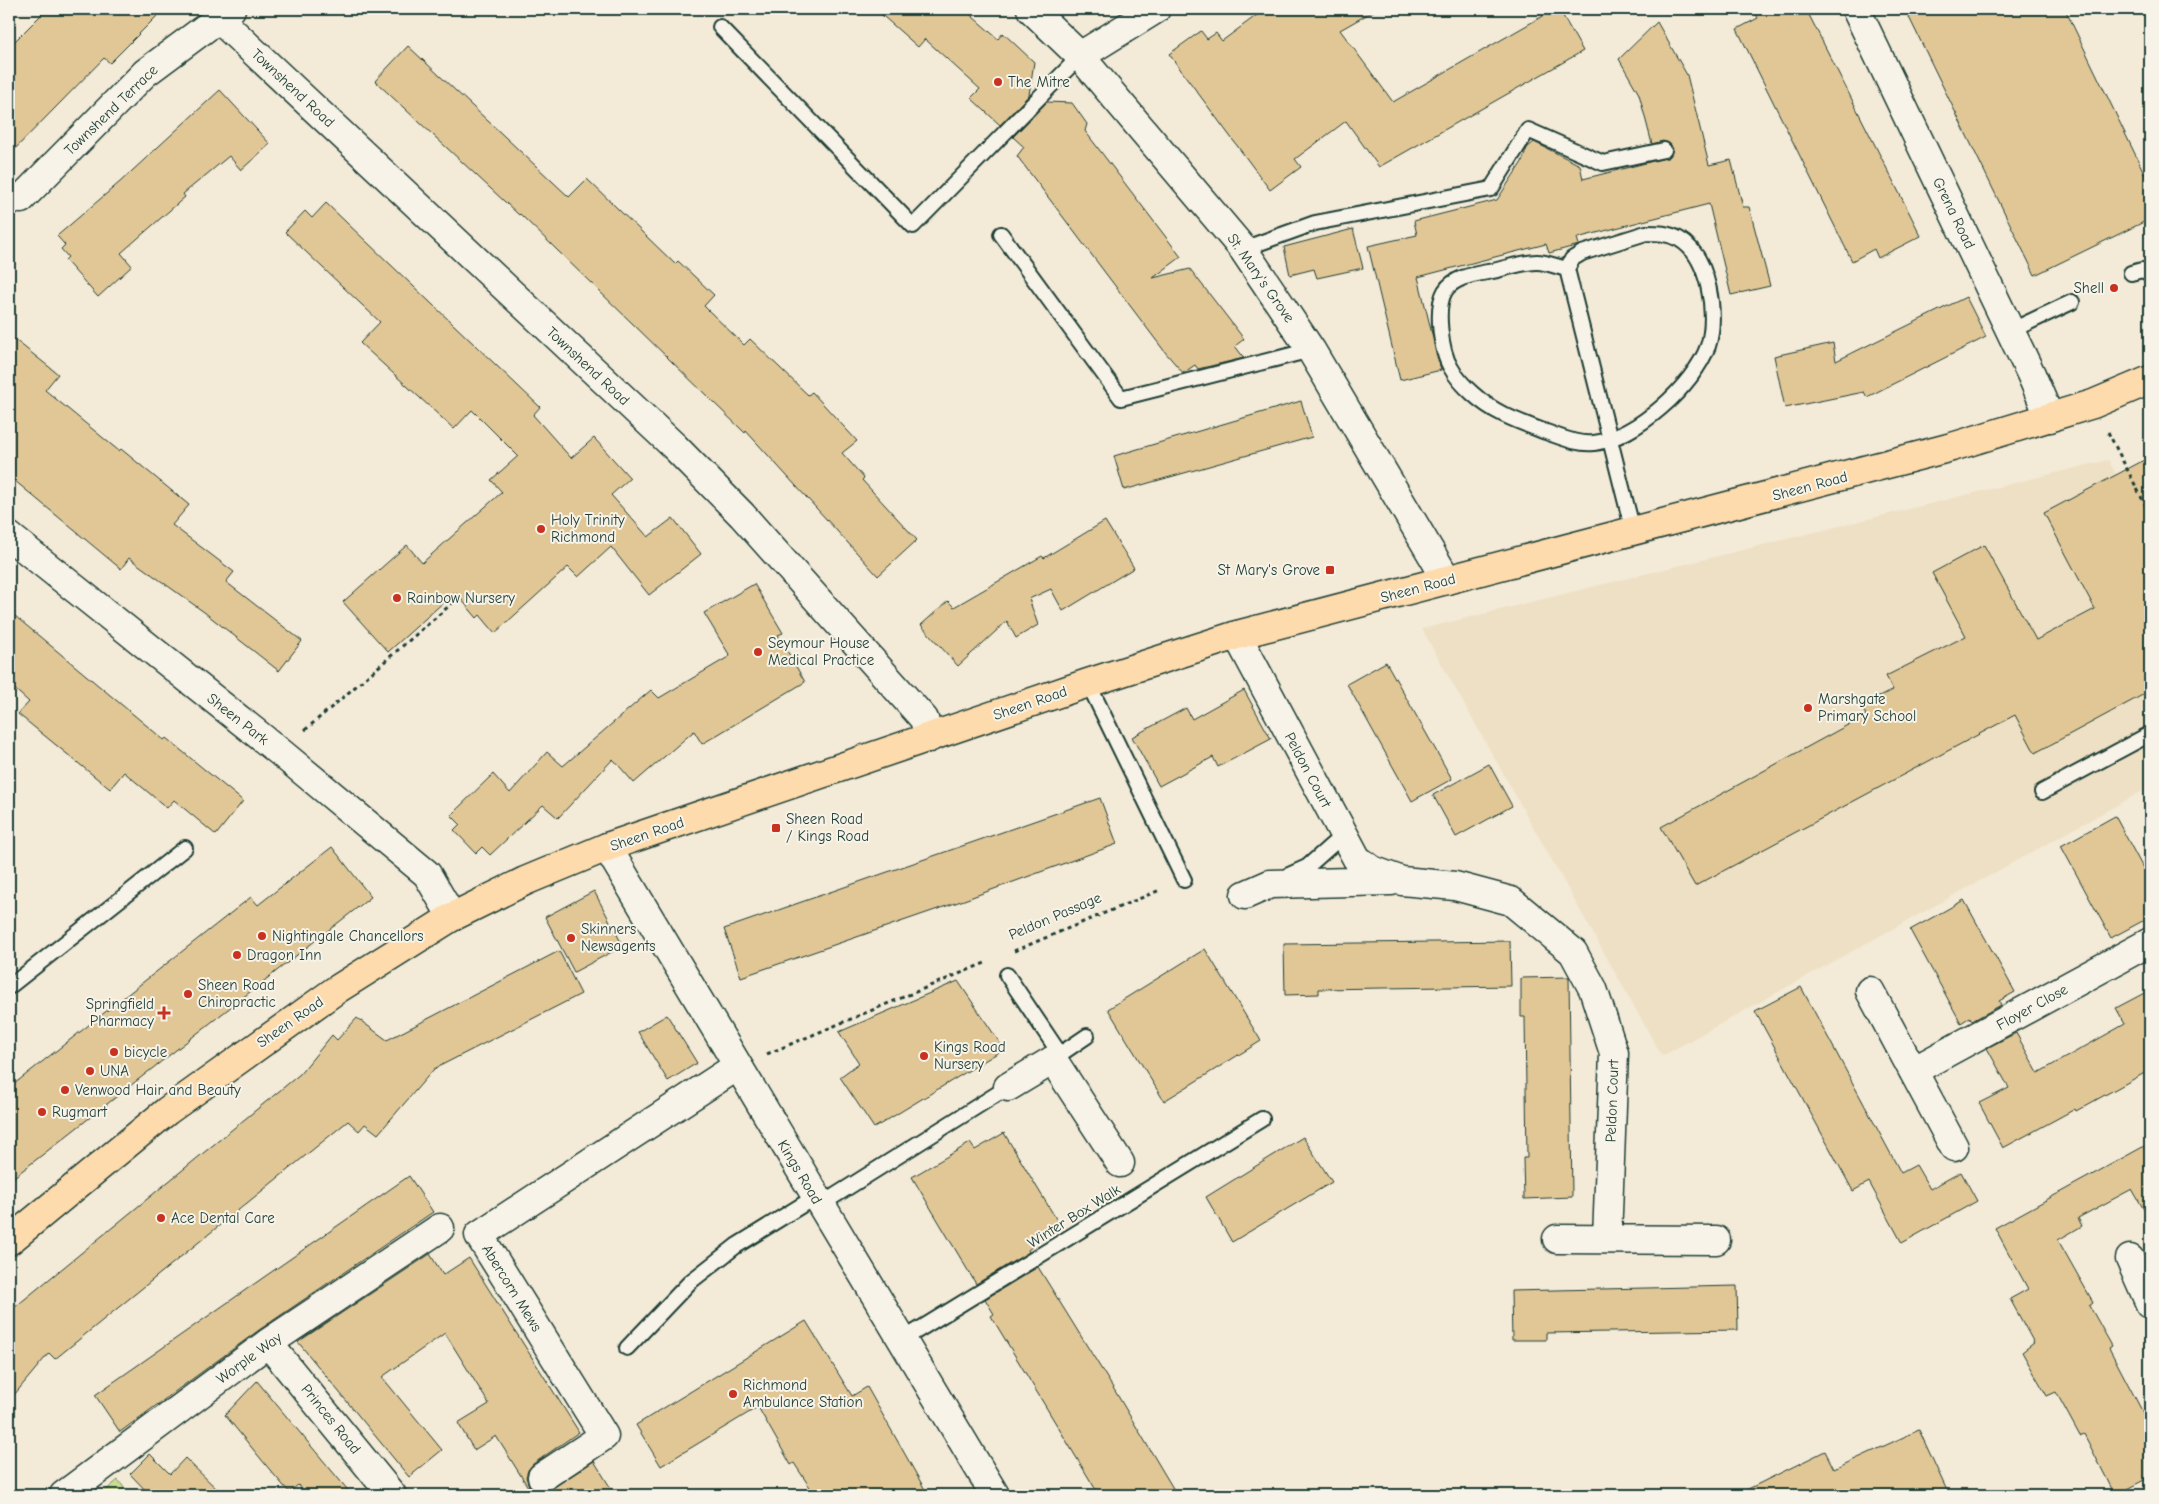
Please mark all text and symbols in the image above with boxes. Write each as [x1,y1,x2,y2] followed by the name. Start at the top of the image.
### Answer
[248,45,338,131] street label: Townshend Road
[61,61,162,159] street label: Townshend Terrace
[1008,73,1070,91] place label: The Mitre
[992,76,1004,88] marker: The Mitre
[1929,174,1979,252] street label: Grena Road
[1224,230,1299,326] street label: St. Mary's Grove
[2074,279,2104,297] place label: Shell
[2108,282,2120,294] marker: Shell
[543,323,633,409] street label: Townshend Road
[1770,467,1850,505] street label: Sheen Road
[551,511,625,546] place label: Holy Trinity Richmond
[535,523,547,535] marker: Holy Trinity Richmond
[1218,561,1320,579] place label: St Mary's Grove
[1324,564,1336,576] marker: St Mary's Grove
[1378,569,1458,607] street label: Sheen Road
[407,589,515,607] place label: Rainbow Nursery
[391,592,403,604] marker: Rainbow Nursery
[768,634,875,669] place label: Seymour House Medical Practice
[752,646,764,658] marker: Seymour House Medical Practice
[991,682,1069,724] street label: Sheen Road
[204,689,273,749] street label: Sheen Park
[1818,690,1916,725] place label: Marshgate Primary School
[1802,702,1814,714] marker: Marshgate Primary School
[1281,729,1336,811] street label: Peldon Court
[786,810,869,845] place label: Sheen Road / Kings Road
[608,813,686,855] street label: Sheen Road
[770,822,782,834] marker: Sheen Road / Kings Road
[1006,888,1104,944] street label: Peldon Passage
[581,920,656,955] place label: Skinners Newsagents
[272,927,424,945] place label: Nightingale Chancellors
[256,930,268,942] marker: Nightingale Chancellors
[565,932,577,944] marker: Skinners Newsagents
[247,946,322,964] place label: Dragon Inn
[231,949,243,961] marker: Dragon Inn
[198,976,276,1011] place label: Sheen Road Chiropractic
[1993,980,2071,1034] street label: Floyer Close
[182,988,194,1000] marker: Sheen Road Chiropractic
[253,993,327,1051] street label: Sheen Road
[86,995,154,1030] place label: Springfield Pharmacy
[158,1007,170,1019] marker: Springfield Pharmacy
[934,1038,1006,1073] place label: Kings Road Nursery
[124,1043,168,1061] place label: bicycle
[108,1046,120,1058] marker: bicycle
[918,1050,930,1062] marker: Kings Road Nursery
[1602,1059,1622,1143] street label: Peldon Court
[100,1062,129,1080] place label: UNA
[84,1065,96,1077] marker: UNA
[75,1081,241,1099] place label: Venwood Hair and Beauty
[59,1084,71,1096] marker: Venwood Hair and Beauty
[52,1103,108,1121] place label: Rugmart
[36,1106,48,1118] marker: Rugmart
[774,1137,826,1207] street label: Kings Road
[1024,1180,1124,1252] street label: Winter Box Walk
[171,1209,275,1227] place label: Ace Dental Care
[155,1212,167,1224] marker: Ace Dental Care
[478,1241,546,1335] street label: Abercorn Mews
[213,1328,285,1388] street label: Worple Way
[743,1376,863,1411] place label: Richmond Ambulance Station
[297,1381,365,1457] street label: Princes Road
[727,1388,739,1400] marker: Richmond Ambulance Station

